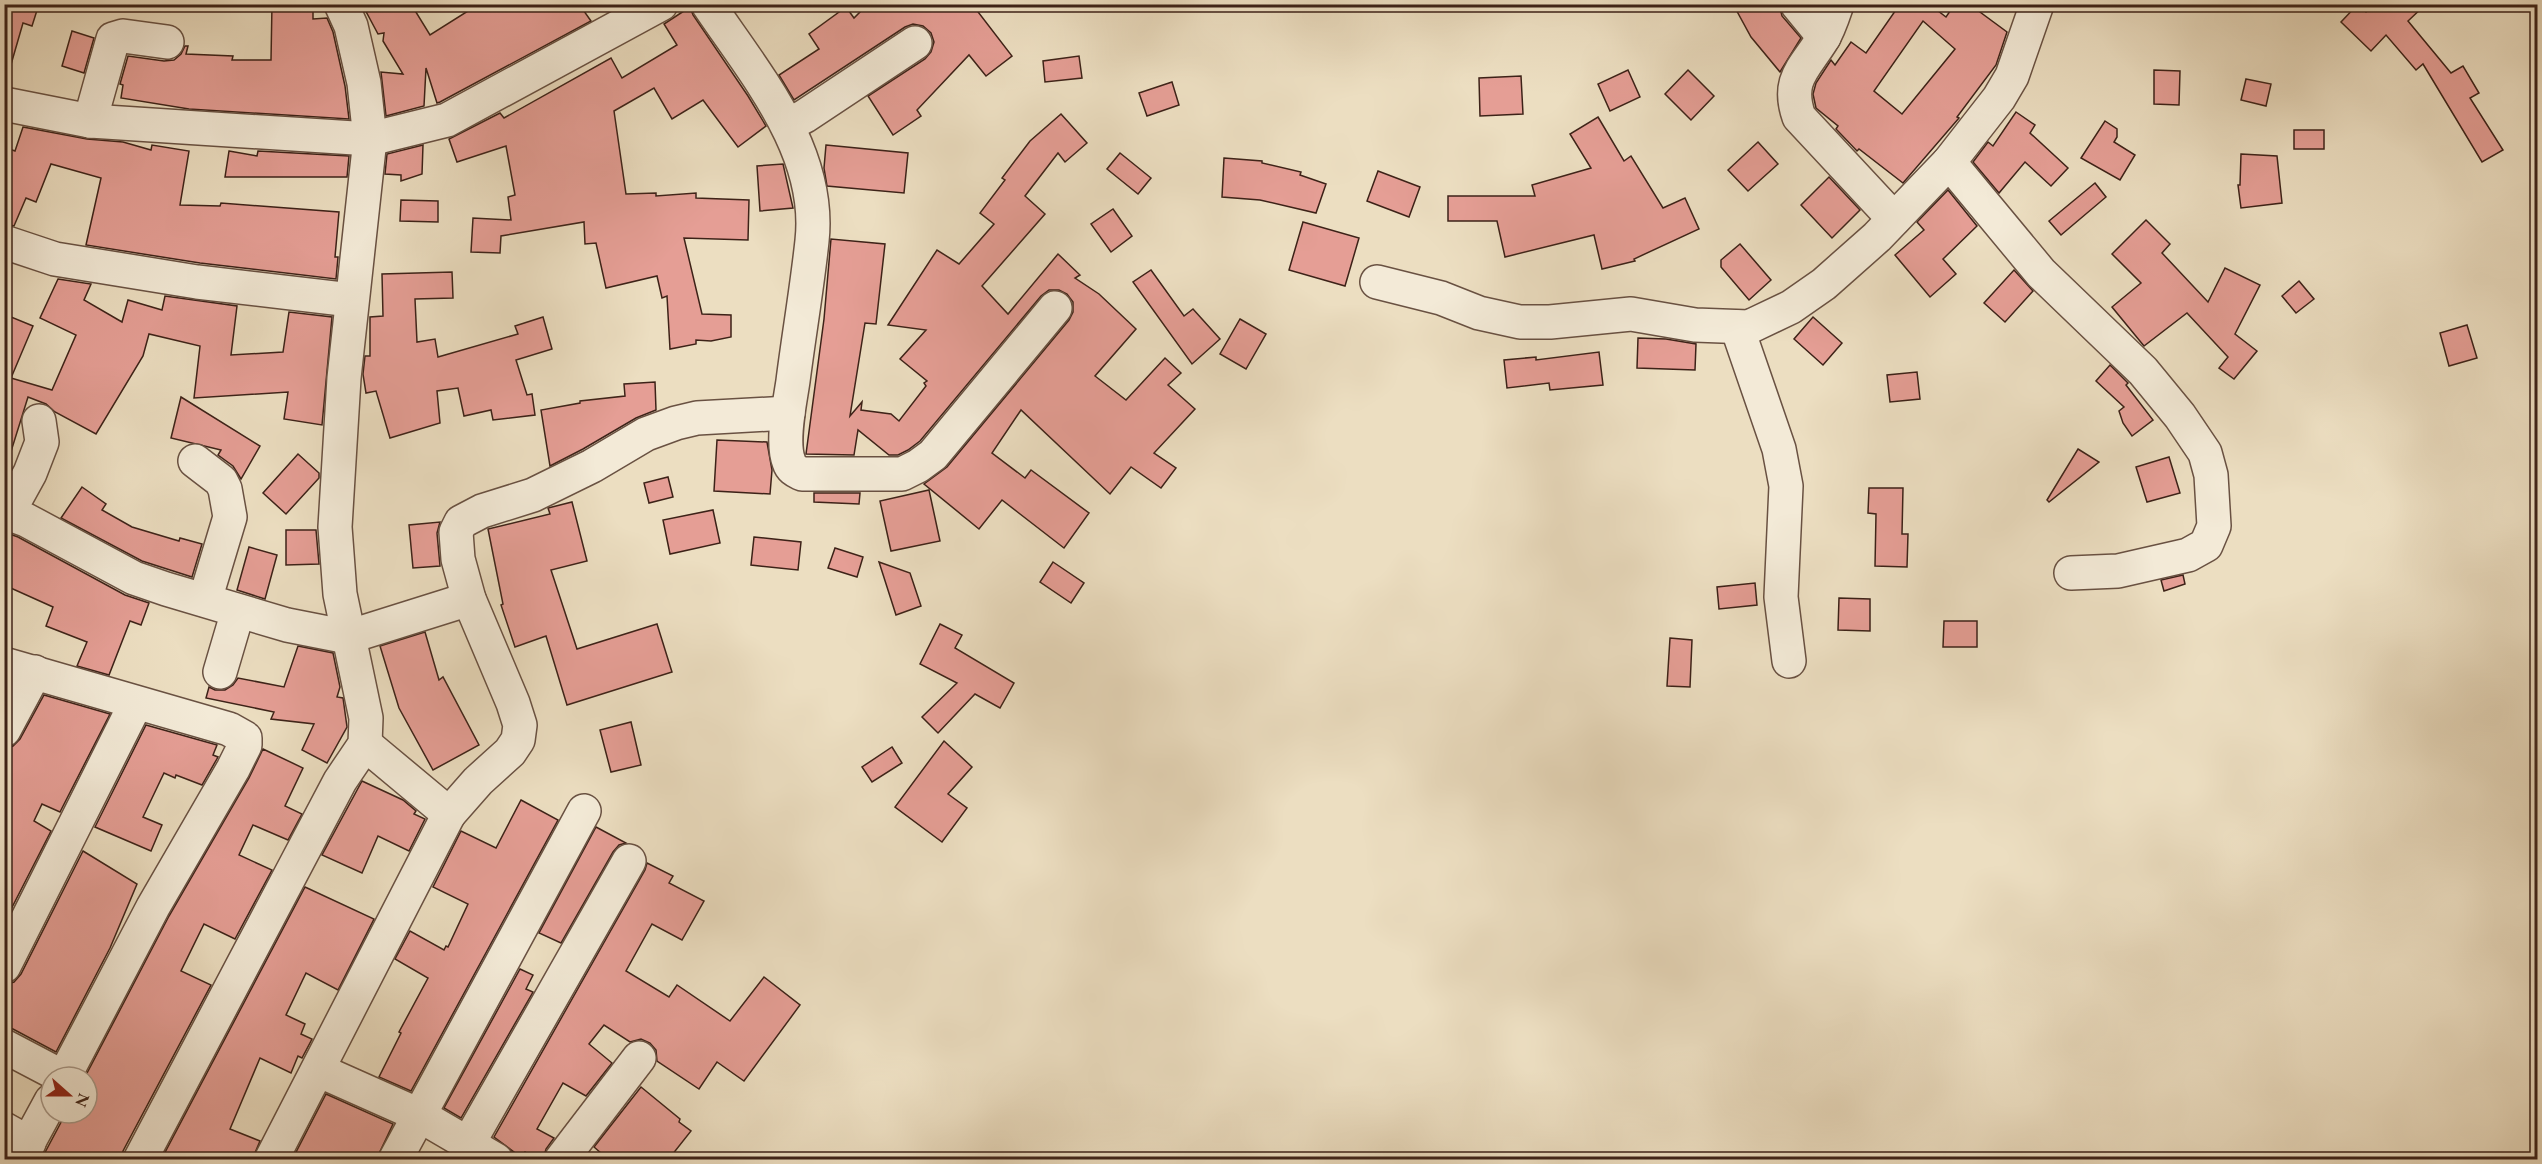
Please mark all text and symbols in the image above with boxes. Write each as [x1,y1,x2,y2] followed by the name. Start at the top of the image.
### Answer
[39,1065,99,1125] north arrow
[70,1090,95,1110] text: N

